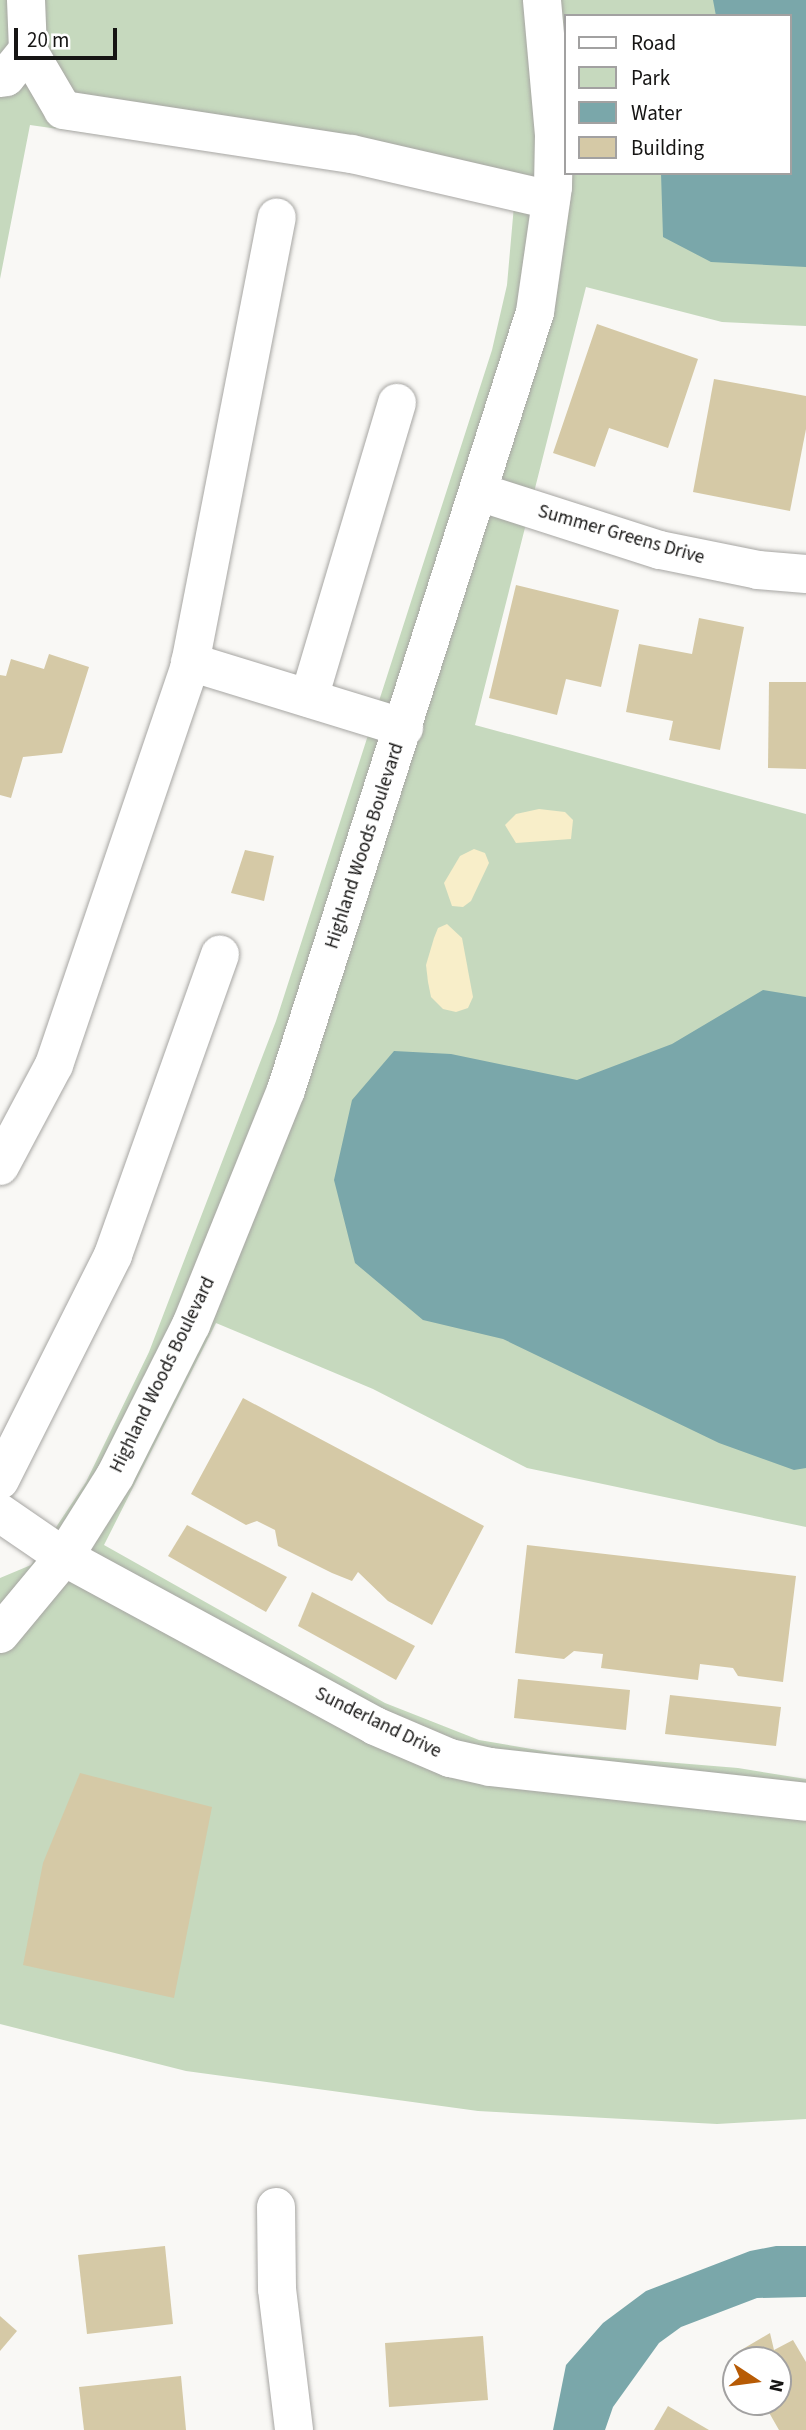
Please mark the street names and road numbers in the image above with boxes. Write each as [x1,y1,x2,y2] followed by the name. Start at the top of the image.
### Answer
[535,500,707,570] street label: Summer Greens Drive
[321,740,409,952] street label: Highland Woods Boulevard
[106,1273,220,1477] street label: Highland Woods Boulevard
[311,1683,445,1763] street label: Sunderland Drive

